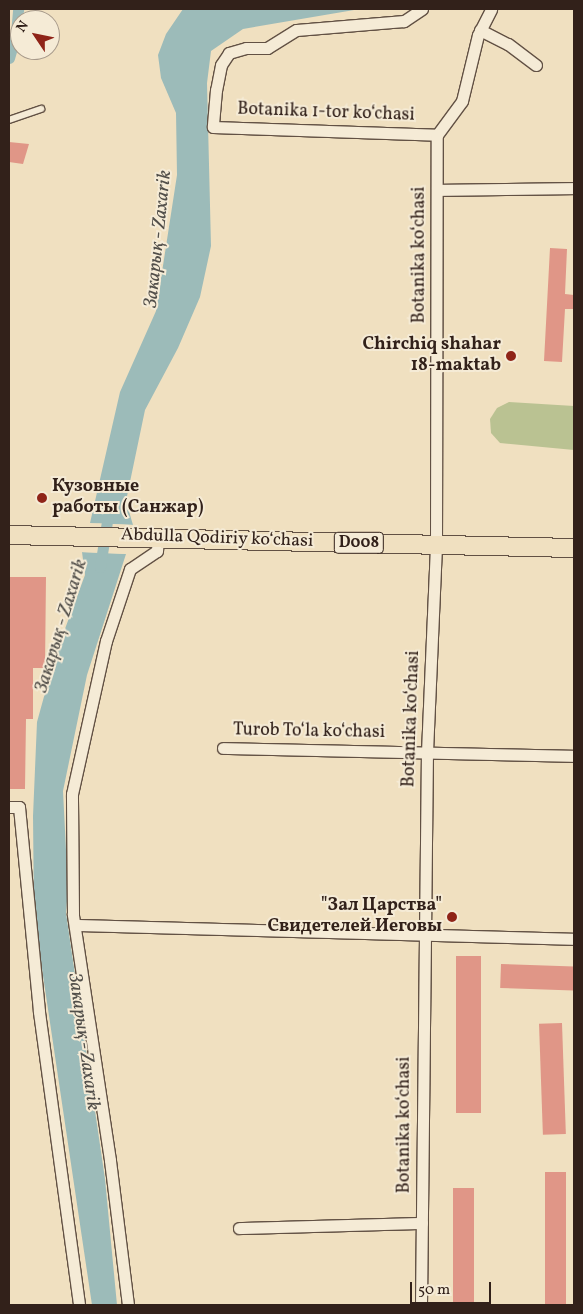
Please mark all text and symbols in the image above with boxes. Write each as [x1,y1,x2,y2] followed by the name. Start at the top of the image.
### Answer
[10,10,60,60] north arrow
[12,17,34,36] text: N
[237,99,415,127] street label: Botanika 1-tor ko‘chasi
[140,169,178,309] water label: Закарық - Zaxarik
[409,187,431,323] street label: Botanika ko‘chasi
[362,335,501,378] place label: Chirchiq shahar 18-maktab
[505,350,517,362] marker: Chirchiq shahar 18-maktab
[52,477,203,520] place label: Кузовные работы (Санжар)
[36,492,48,504] marker: Кузовные работы (Санжар)
[120,525,314,553] street label: Abdulla Qodiriy ko‘chasi
[333,530,385,556] road number: D008
[31,557,93,695] water label: Закарық - Zaxarik
[399,650,425,788] street label: Botanika ko‘chasi
[232,720,386,744] street label: Turob To‘la ko‘chasi
[267,896,442,939] place label: "Зал Царства" Свидетелей Иеговы
[446,911,458,923] marker: "Зал Царства" Свидетелей Иеговы
[62,972,104,1112] water label: Закарық - Zaxarik
[394,1057,416,1193] street label: Botanika ko‘chasi
[413,1272,494,1304] scale bar
[418,1280,450,1301] text: 50 m

